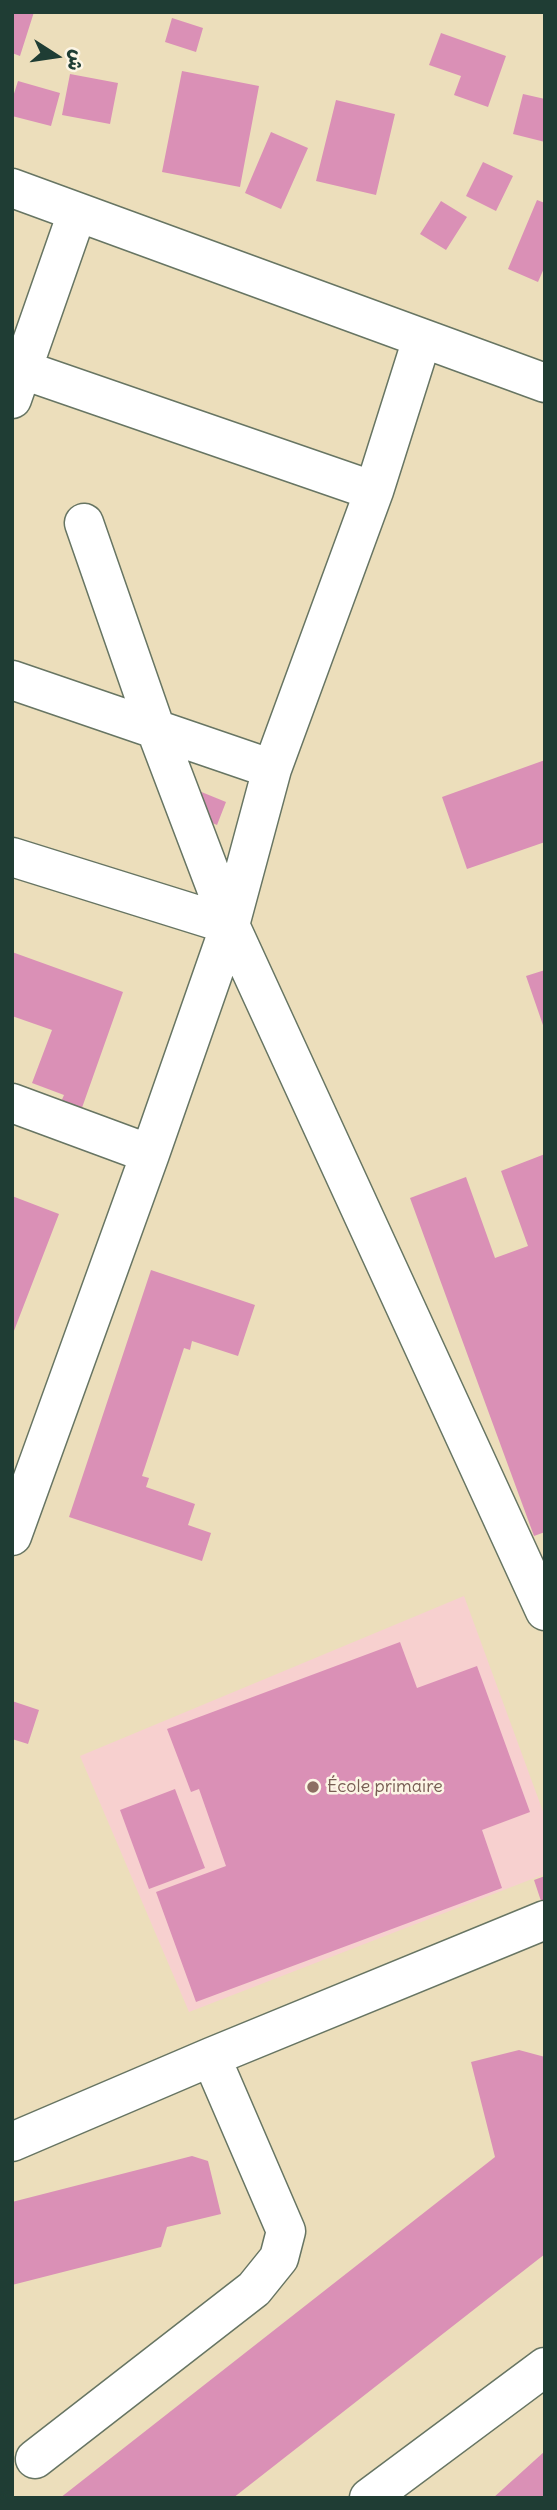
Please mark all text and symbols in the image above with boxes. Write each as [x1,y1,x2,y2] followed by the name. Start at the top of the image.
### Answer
[21,21,91,91] north arrow
[63,48,90,73] text: ش
[327,1776,443,1798] place label: École primaire
[305,1779,321,1795] marker: École primaire

